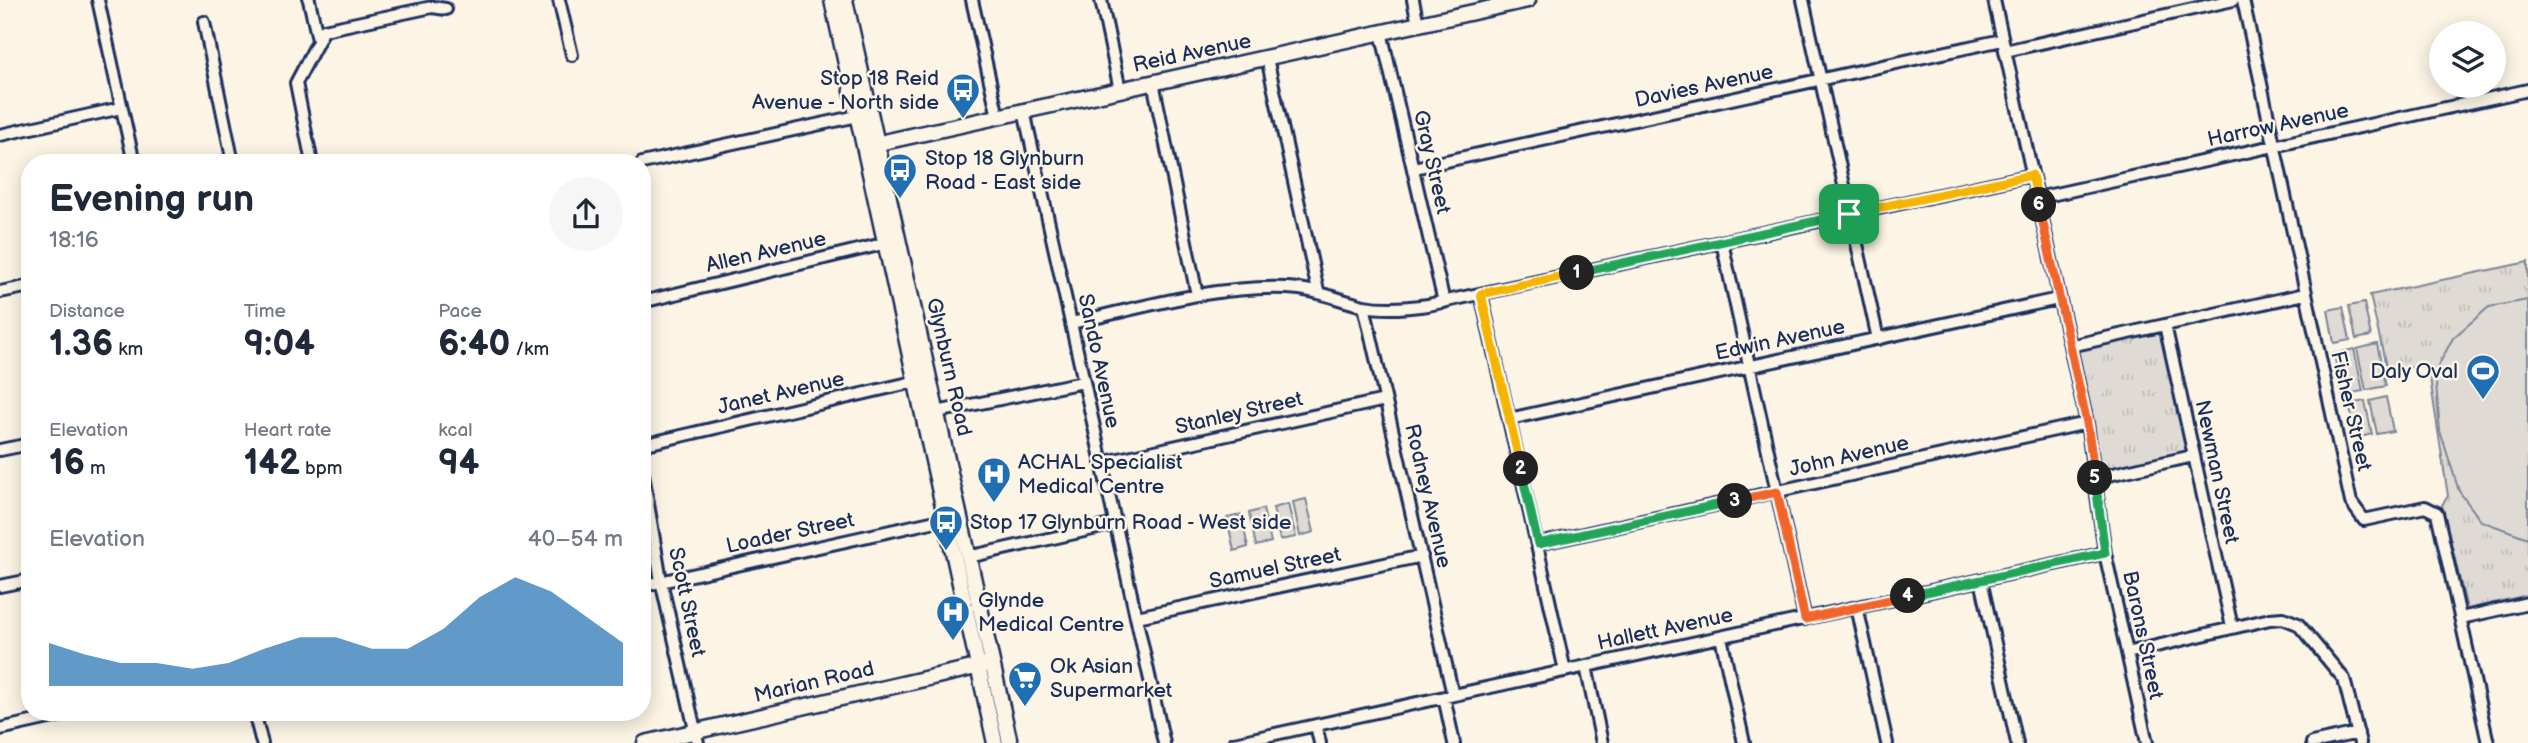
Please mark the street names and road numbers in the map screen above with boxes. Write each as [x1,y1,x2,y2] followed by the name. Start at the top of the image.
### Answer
[1130,28,1254,78] street label: Reid Avenue
[1632,59,1776,113] street label: Davies Avenue
[2205,98,2351,152] street label: Harrow Avenue
[1408,108,1456,217] street label: Gray Street
[704,226,828,278] street label: Allen Avenue
[1073,292,1125,430] street label: Sando Avenue
[921,295,977,439] street label: Glynburn Road
[1713,314,1847,366] street label: Edwin Avenue
[2325,349,2377,474] street label: Fisher Street
[715,366,847,420] street label: Janet Avenue
[1173,386,1306,440] street label: Stanley Street
[2190,398,2245,547] street label: Newman Street
[1399,421,1457,571] street label: Rodney Avenue
[1787,430,1911,482] street label: John Avenue
[724,507,857,559] street label: Loader Street
[1207,542,1343,594] street label: Samuel Street
[663,545,711,660] street label: Scott Street
[2117,569,2169,702] street label: Barons Street
[1595,602,1735,656] street label: Hallett Avenue
[751,656,877,708] street label: Marian Road

